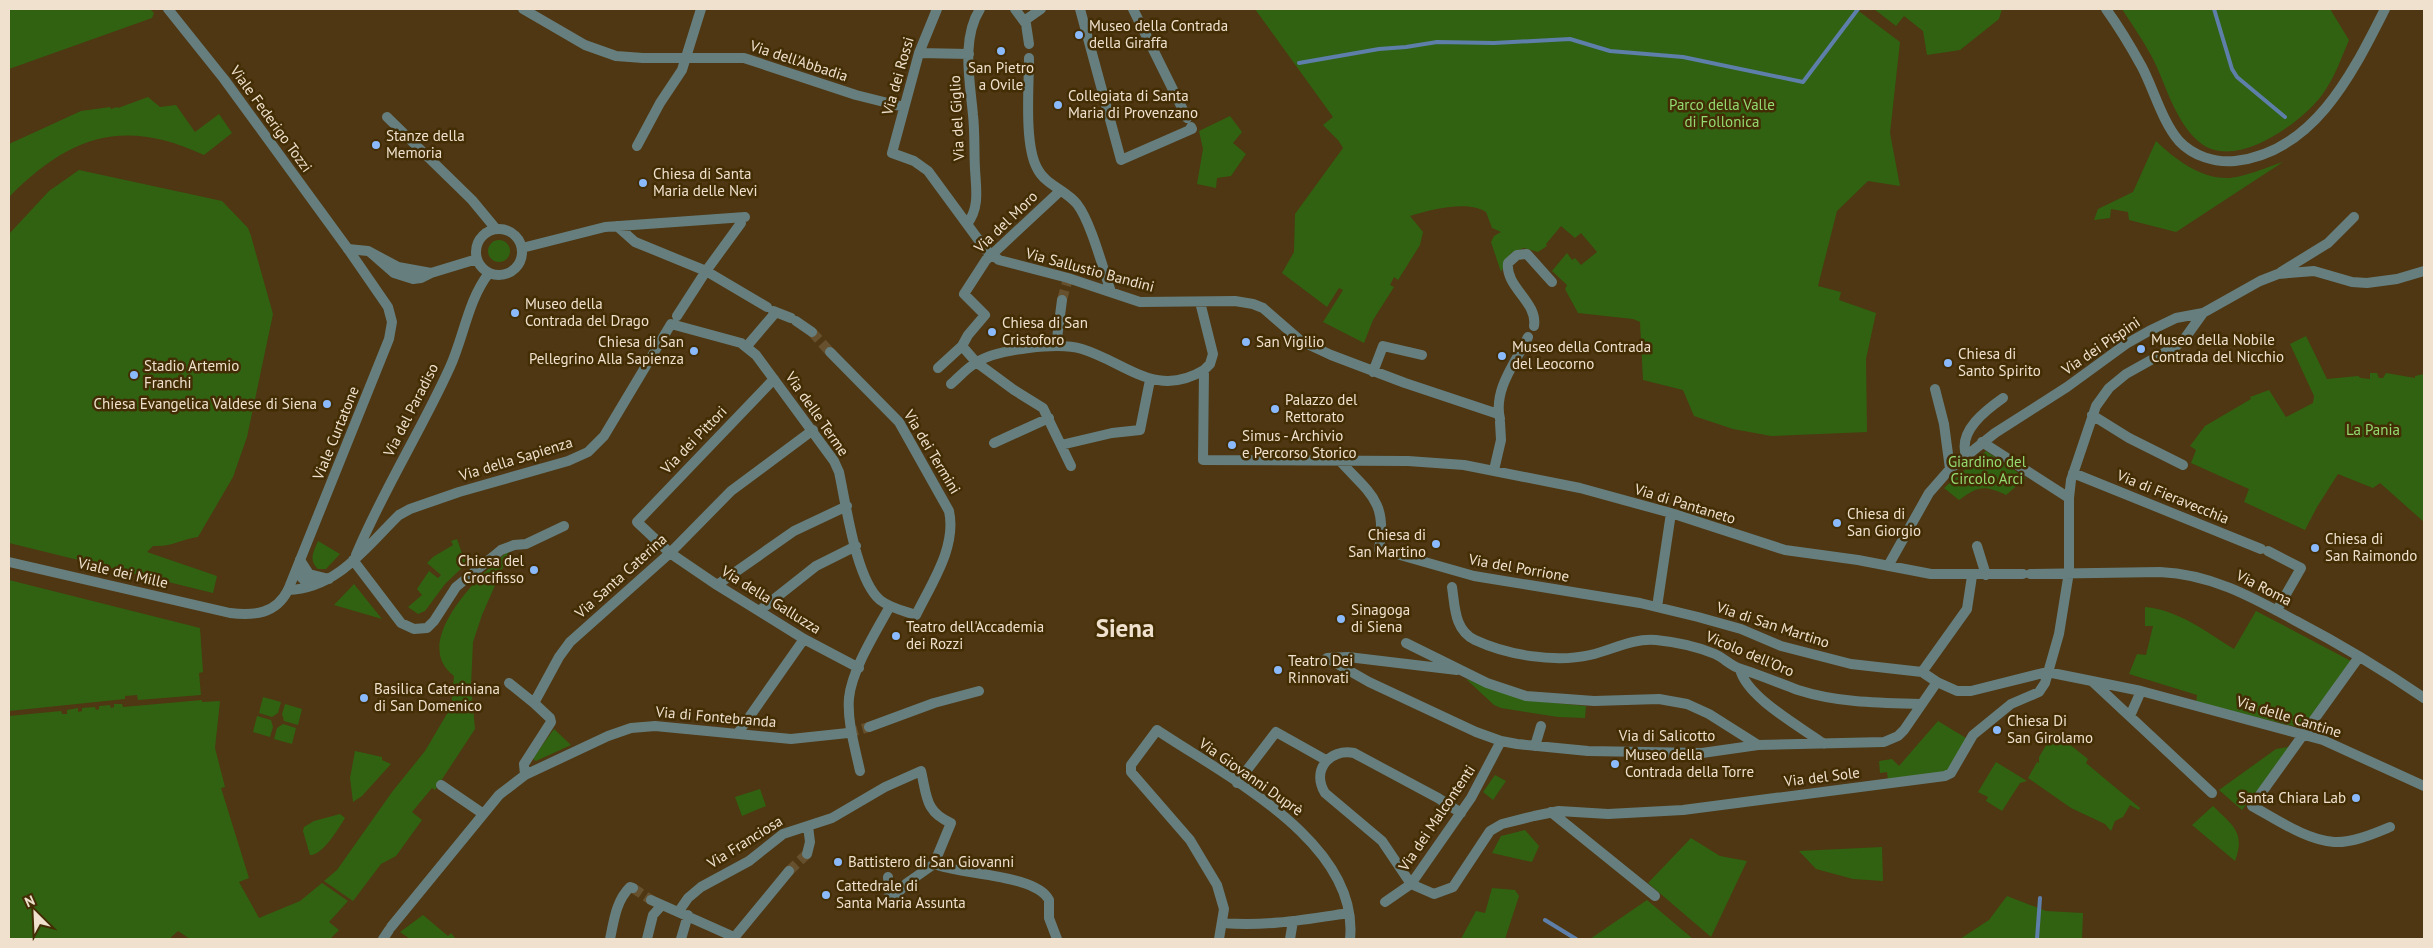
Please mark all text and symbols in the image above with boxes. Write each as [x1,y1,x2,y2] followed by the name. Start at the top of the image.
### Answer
[1089,16,1228,52] place label: Museo della Contrada della Giraffa
[1073,29,1085,41] marker: Museo della Contrada della Giraffa
[747,35,851,85] street label: Via dell'Abbadia
[877,35,918,118] street label: Via dei Rossi
[995,45,1007,57] marker: San Pietro a Ovile
[968,58,1034,94] place label: San Pietro a Ovile
[226,61,317,176] street label: Viale Federigo Tozzi
[945,75,968,162] street label: Via del Giglio
[1068,86,1198,122] place label: Collegiata di Santa Maria di Provenzano
[1669,95,1775,131] park label: Parco della Valle di Follonica
[1052,99,1064,111] marker: Collegiata di Santa Maria di Provenzano
[386,126,465,162] place label: Stanze della Memoria
[370,139,382,151] marker: Stanze della Memoria
[653,164,758,200] place label: Chiesa di Santa Maria delle Nevi
[637,177,649,189] marker: Chiesa di Santa Maria delle Nevi
[969,187,1041,257] street label: Via del Moro
[1023,243,1157,296] street label: Via Sallustio Bandini
[525,294,649,330] place label: Museo della Contrada del Drago
[509,307,521,319] marker: Museo della Contrada del Drago
[2057,312,2144,379] street label: Via dei Pispini
[1002,313,1088,349] place label: Chiesa di San Cristoforo
[986,326,998,338] marker: Chiesa di San Cristoforo
[2151,330,2284,366] place label: Museo della Nobile Contrada del Nicchio
[529,332,684,368] place label: Chiesa di San Pellegrino Alla Sapienza
[1256,332,1324,351] place label: San Vigilio
[1240,336,1252,348] marker: San Vigilio
[1512,337,1651,373] place label: Museo della Contrada del Leocorno
[2135,343,2147,355] marker: Museo della Nobile Contrada del Nicchio
[1958,344,2041,380] place label: Chiesa di Santo Spirito
[688,345,700,357] marker: Chiesa di San Pellegrino Alla Sapienza
[1496,350,1508,362] marker: Museo della Contrada del Leocorno
[144,356,239,392] place label: Stadio Artemio Franchi
[1942,357,1954,369] marker: Chiesa di Santo Spirito
[378,360,442,461] street label: Via del Paradiso
[781,367,853,460] street label: Via delle Terme
[128,369,140,381] marker: Stadio Artemio Franchi
[308,383,363,483] street label: Viale Curtatone
[1285,390,1358,426] place label: Palazzo del Rettorato
[94,394,317,413] place label: Chiesa Evangelica Valdese di Siena
[321,398,333,410] marker: Chiesa Evangelica Valdese di Siena
[656,402,731,478] street label: Via dei Pittori
[1269,403,1281,415] marker: Palazzo del Rettorato
[899,405,965,497] street label: Via dei Termini
[2346,420,2400,439] park label: La Pania
[1242,426,1357,462] place label: Simus - Archivio e Percorso Storico
[456,432,575,485] street label: Via della Sapienza
[1226,439,1238,451] marker: Simus - Archivio e Percorso Storico
[1948,452,2027,488] park label: Giardino del Circolo Arci
[2113,465,2232,528] street label: Via di Fieravecchia
[1631,479,1738,528] street label: Via di Pantaneto
[1847,504,1921,540] place label: Chiesa di San Giorgio
[1831,517,1843,529] marker: Chiesa di San Giorgio
[1348,525,1426,561] place label: Chiesa di San Martino
[570,529,671,623] street label: Via Santa Caterina
[2325,529,2417,565] place label: Chiesa di San Raimondo
[1430,538,1442,550] marker: Chiesa di San Martino
[2309,542,2321,554] marker: Chiesa di San Raimondo
[1466,549,1571,586] street label: Via del Porrione
[458,551,525,587] place label: Chiesa del Crocifisso
[75,553,170,592] street label: Viale dei Mille
[717,561,825,638] street label: Via della Galluzza
[528,564,540,576] marker: Chiesa del Crocifisso
[2232,565,2295,610] street label: Via Roma
[1713,597,1832,652] street label: Via di San Martino
[1351,600,1410,636] place label: Sinagoga di Siena
[1096,612,1154,644] district label: Siena
[1335,613,1347,625] marker: Sinagoga di Siena
[906,617,1044,653] place label: Teatro dell'Accademia dei Rozzi
[1702,626,1797,681] street label: Vicolo dell'Oro
[890,630,902,642] marker: Teatro dell'Accademia dei Rozzi
[1288,651,1353,687] place label: Teatro Dei Rinnovati
[1272,664,1284,676] marker: Teatro Dei Rinnovati
[374,679,500,715] place label: Basilica Cateriniana di San Domenico
[2233,691,2344,742] street label: Via delle Cantine
[358,692,370,704] marker: Basilica Cateriniana di San Domenico
[654,702,777,731] street label: Via di Fontebranda
[2007,711,2093,747] place label: Chiesa Di San Girolamo
[1991,724,2003,736] marker: Chiesa Di San Girolamo
[1618,726,1715,745] street label: Via di Salicotto
[1195,733,1307,820] street label: Via Giovanni Duprè
[1625,745,1754,781] place label: Museo della Contrada della Torre
[1609,758,1621,770] marker: Museo della Contrada della Torre
[1394,761,1479,875] street label: Via dei Malcontenti
[1782,762,1861,791] street label: Via del Sole
[2238,788,2346,807] place label: Santa Chiara Lab
[2350,792,2362,804] marker: Santa Chiara Lab
[703,811,786,873] street label: Via Franciosa
[848,852,1014,871] place label: Battistero di San Giovanni
[832,856,844,868] marker: Battistero di San Giovanni
[836,876,966,912] place label: Cattedrale di Santa Maria Assunta
[10,888,60,938] north arrow
[820,889,832,901] marker: Cattedrale di Santa Maria Assunta
[22,891,38,911] text: N

